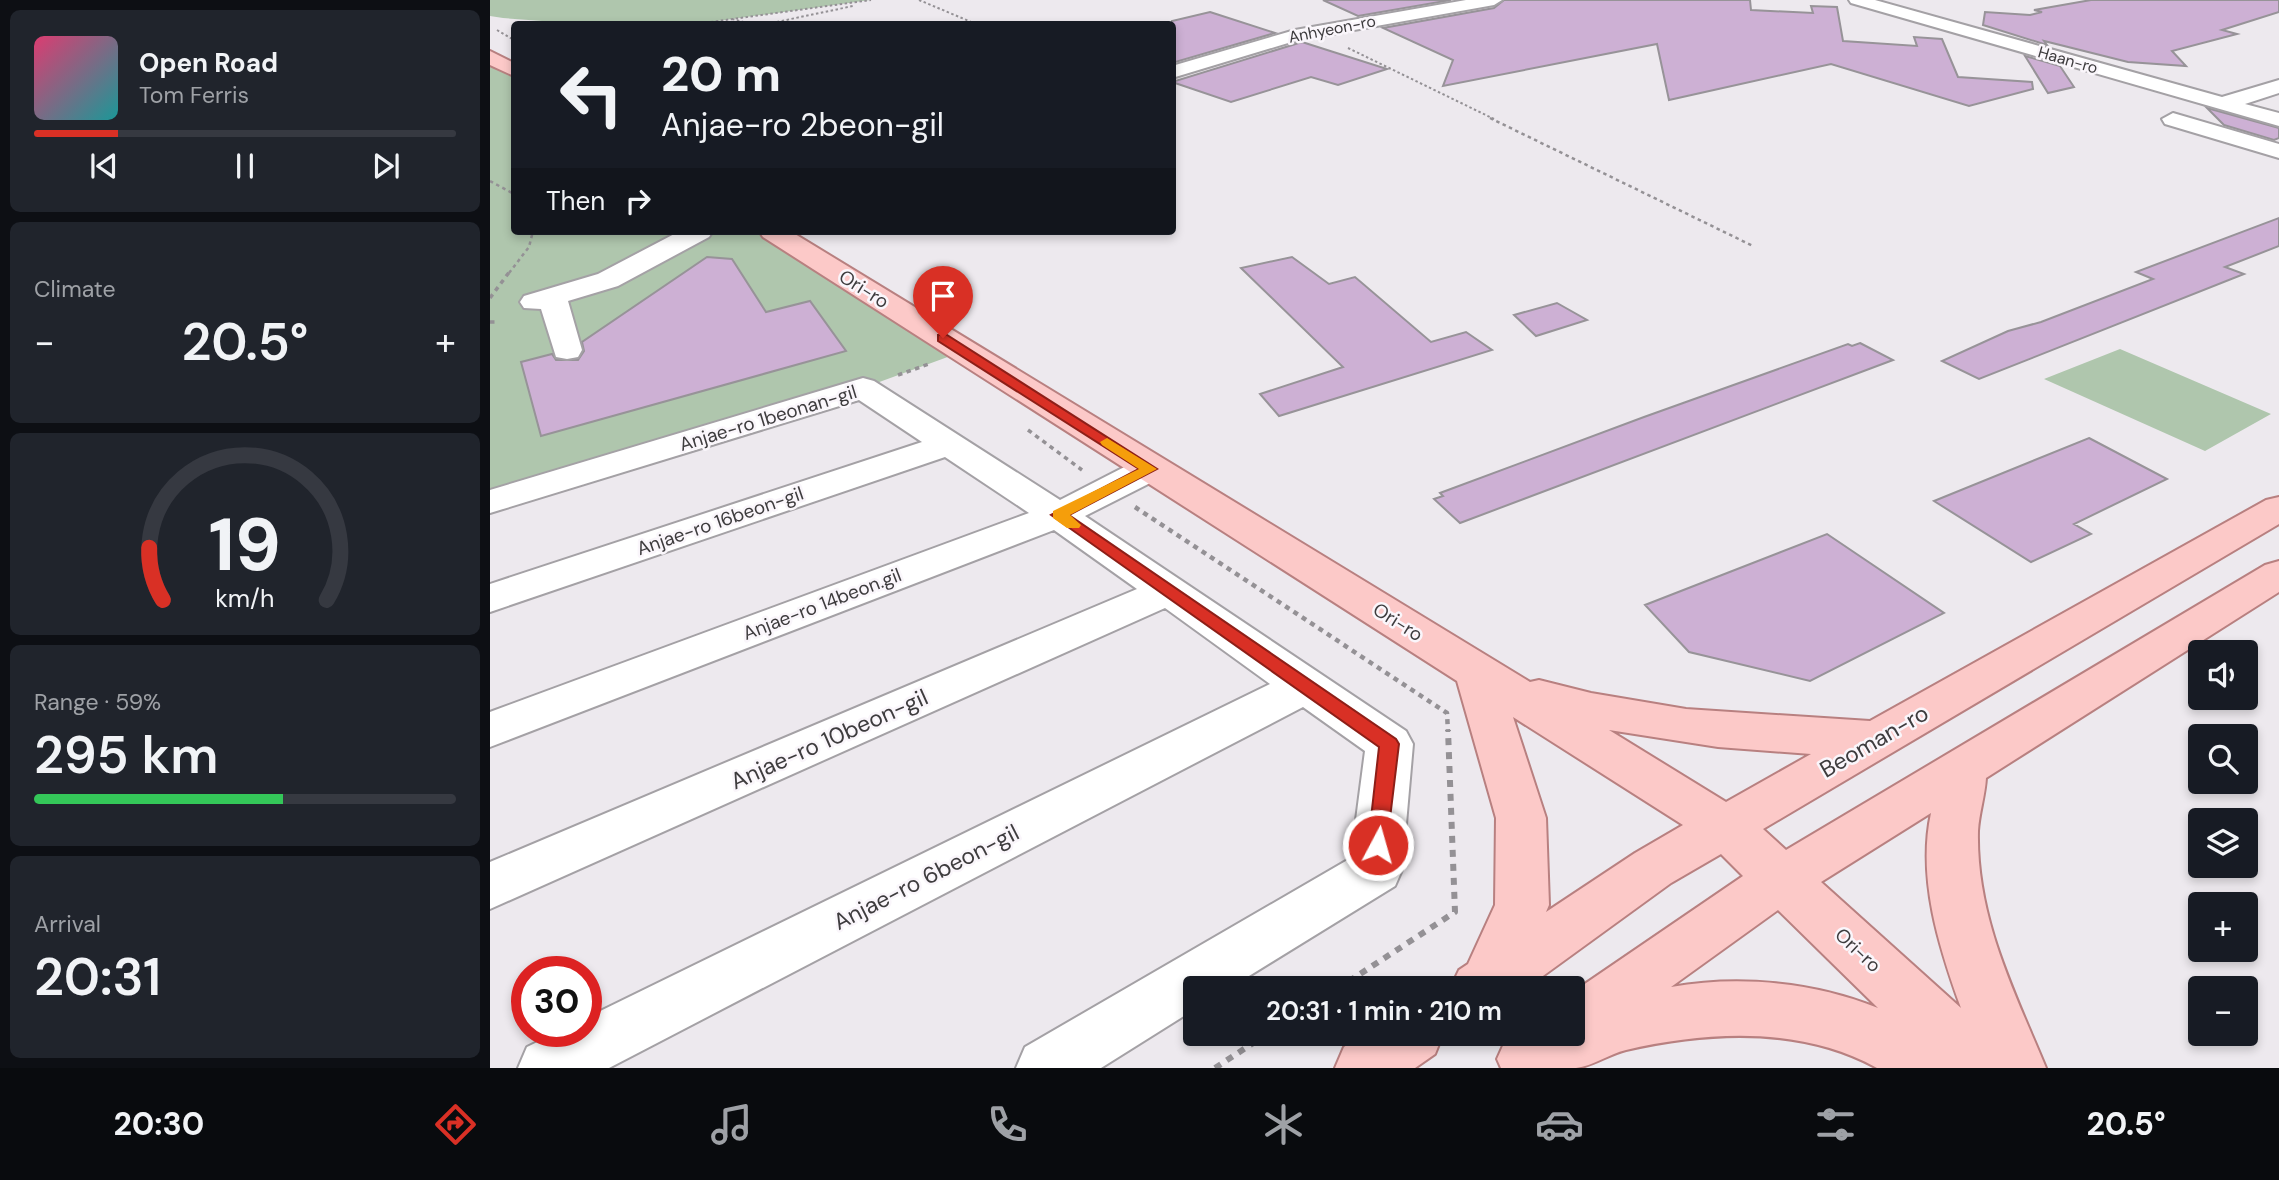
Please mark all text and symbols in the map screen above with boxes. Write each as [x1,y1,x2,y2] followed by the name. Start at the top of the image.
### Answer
[1287,10,1377,48] street label: Anhyeon-ro
[2036,41,2100,79] street label: Haan-ro
[661,42,781,106] text: 20 m
[139,46,278,80] text: Open Road
[546,49,637,140] icon: left
[139,80,249,110] text: Tom Ferris
[661,104,944,146] text: Anjae-ro 2beon-gil
[85,147,123,185] icon: previous
[226,147,264,185] icon: pause
[367,147,405,185] icon: next
[619,182,657,220] icon: right
[546,184,605,218] text: Then
[834,264,894,314] street label: Ori-ro
[913,266,973,338] pin
[34,274,116,304] text: Climate
[924,277,962,315] icon: arrive
[182,308,308,376] text: 20.5°
[34,317,55,367] text: −
[435,317,456,367] text: +
[676,379,860,457] street label: Anjae-ro 1beonan-gil
[633,481,807,561] street label: Anjae-ro 16beon-gil
[209,498,281,593] text: 19
[739,562,905,646] street label: Anjae-ro 14beon.gil
[215,582,275,615] text: km/h
[1368,597,1428,647] street label: Ori-ro
[2188,640,2258,1046] map controls
[2188,640,2258,710] button: sound
[726,682,932,796] street label: Anjae-ro 10beon-gil
[34,687,161,717] text: Range · 59%
[1814,698,1934,784] street label: Beoman-ro
[34,721,219,789] text: 295 km
[2188,724,2258,794] button: search
[1341,808,1415,882] position arrow
[2188,808,2258,878] button: layers
[828,817,1024,937] street label: Anjae-ro 6beon-gil
[2188,892,2258,962] button: +
[34,909,101,939] text: Arrival
[1830,922,1886,978] street label: Ori-ro
[34,943,161,1011] text: 20:31
[511,956,602,1047] speed limit sign: 30
[2188,976,2258,1046] button: −
[1266,994,1502,1028] text: 20:31 · 1 min · 210 m
[431,1100,480,1149] icon: directions
[707,1100,756,1149] icon: music
[983,1100,1032,1149] icon: phone
[1259,1100,1308,1149] icon: climate
[1535,1100,1584,1149] icon: car
[1811,1100,1860,1149] icon: filters
[113,1103,204,1145] text: 20:30
[2086,1103,2166,1145] text: 20.5°

